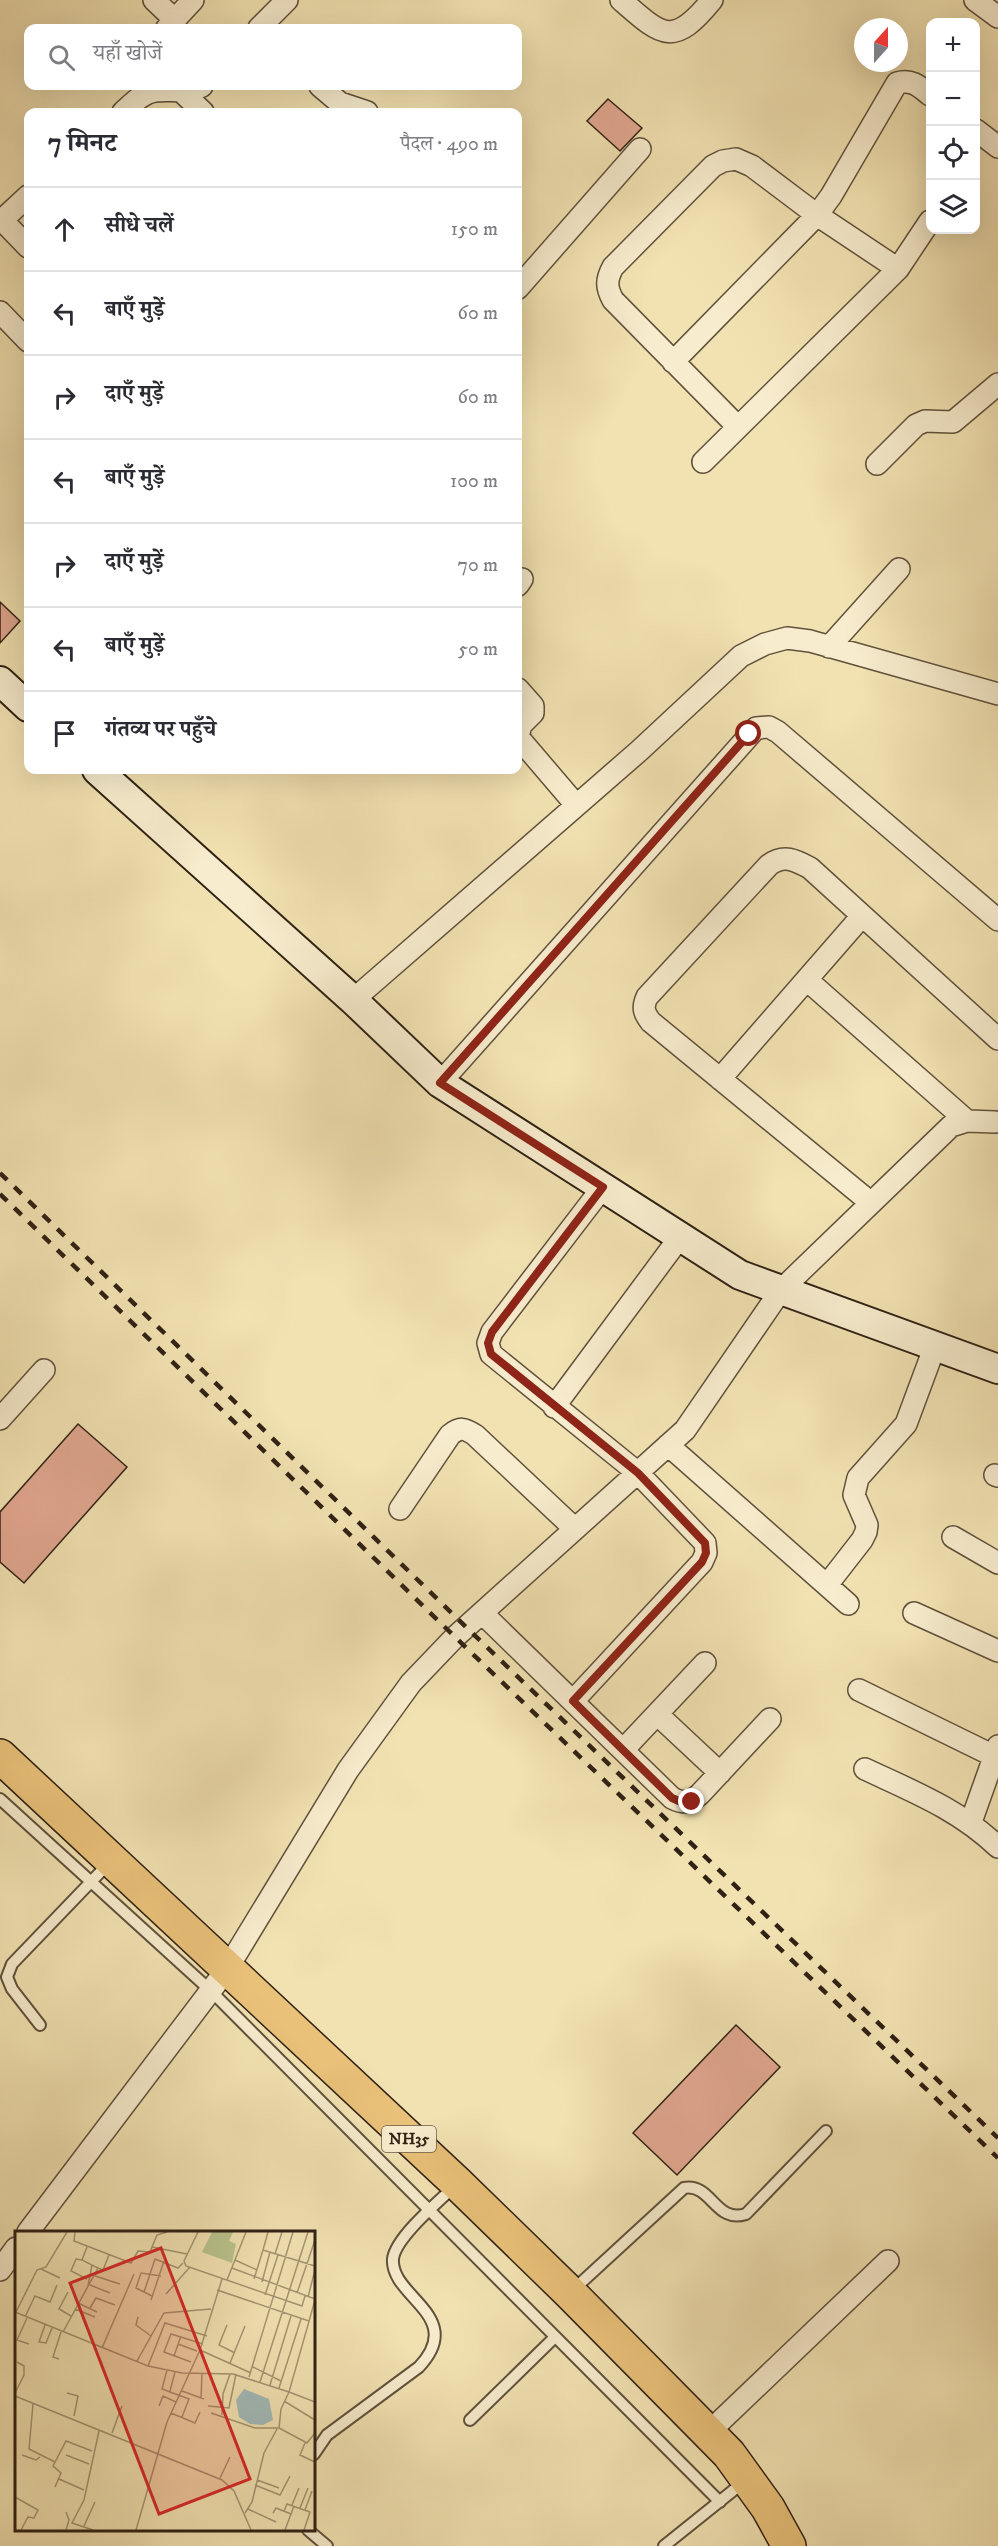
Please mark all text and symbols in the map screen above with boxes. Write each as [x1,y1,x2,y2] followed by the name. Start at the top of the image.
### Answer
[854,18,908,72] north arrow
[926,18,980,234] map controls
[926,18,980,72] button: +
[24,24,522,90] search box
[93,40,162,67] text: यहाँ खोजें
[45,41,78,74] icon: search
[926,72,980,126] button: −
[926,126,980,180] button: locate
[48,127,117,160] text: 7 मिनट
[400,132,498,157] text: पैदल · 490 m
[926,180,980,234] button: layers
[105,212,174,239] text: सीधे चलें
[48,213,81,246] icon: ahead
[451,217,498,242] text: 150 m
[105,296,164,323] text: बाएँ मुड़ें
[48,297,81,330] icon: left
[458,301,498,326] text: 60 m
[105,380,164,407] text: दाएँ मुड़ें
[48,381,81,414] icon: right
[458,385,498,410] text: 60 m
[105,464,164,491] text: बाएँ मुड़ें
[48,465,81,498] icon: left
[450,469,498,494] text: 100 m
[105,548,164,575] text: दाएँ मुड़ें
[48,549,81,582] icon: right
[457,553,498,578] text: 70 m
[105,632,164,659] text: बाएँ मुड़ें
[48,633,81,666] icon: left
[458,637,498,662] text: 50 m
[105,716,216,743] text: गंतव्य पर पहुँचे
[48,717,81,750] icon: arrive
[735,720,761,746] route start
[678,1788,704,1814] route end
[382,2126,436,2152] road number: NH35
[15,2231,315,2531] inset map

